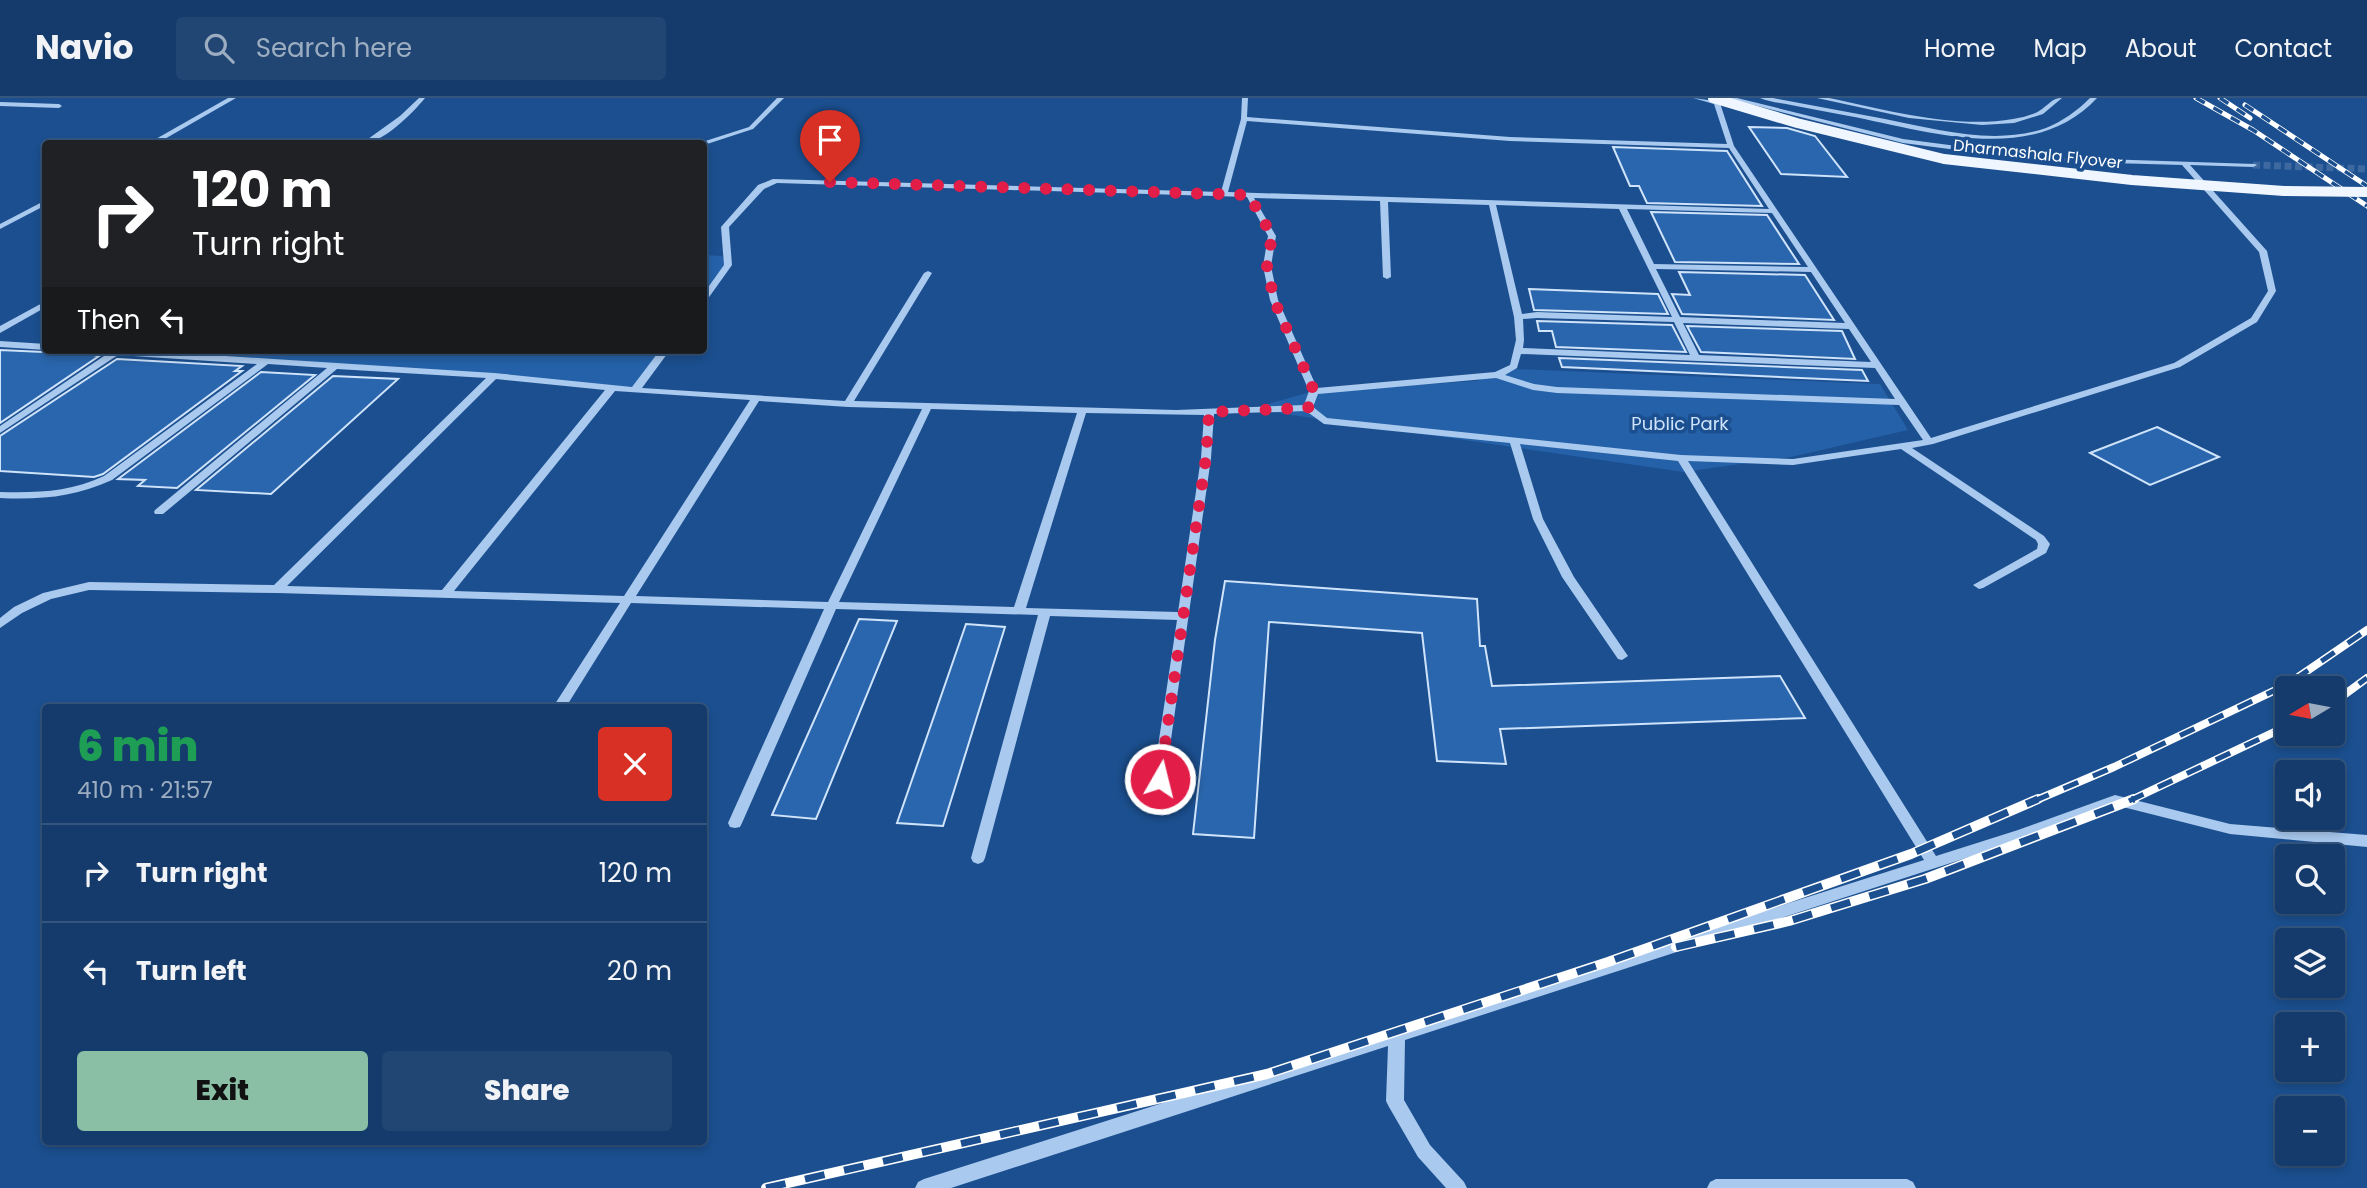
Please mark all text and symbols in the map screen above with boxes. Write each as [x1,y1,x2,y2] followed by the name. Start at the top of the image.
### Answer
[176,17,666,80] search box
[35,24,134,71] text: Navio
[200,29,238,67] icon: search
[256,30,412,66] text: Search here
[1924,32,1996,65] text: Home
[2034,32,2087,65] text: Map
[2125,32,2196,65] text: About
[2234,32,2332,65] text: Contact
[800,110,860,182] pin
[811,121,849,159] icon: arrive
[1952,134,2124,174] street label: Dharmashala Flyover
[192,156,333,224] text: 120 m
[77,168,168,259] icon: right
[192,221,344,266] text: Turn right
[154,301,192,339] icon: left
[77,302,140,338] text: Then
[1631,411,1729,436] park label: Public Park
[2275,676,2345,746] north arrow
[2275,676,2345,1166] map controls
[77,717,198,776] text: 6 min
[598,727,672,801] button: close
[1123,742,1197,816] position arrow
[2275,760,2345,830] button: sound
[77,774,213,806] text: 410 m · 21:57
[2275,844,2345,914] button: search
[77,854,115,892] icon: right
[136,855,268,891] text: Turn right
[599,855,672,891] text: 120 m
[2275,928,2345,998] button: layers
[77,952,115,990] icon: left
[136,953,247,989] text: Turn left
[607,953,672,989] text: 20 m
[2275,1012,2345,1082] button: +
[77,1051,368,1131] button: Exit
[382,1051,672,1131] button: Share
[2275,1096,2345,1166] button: −

